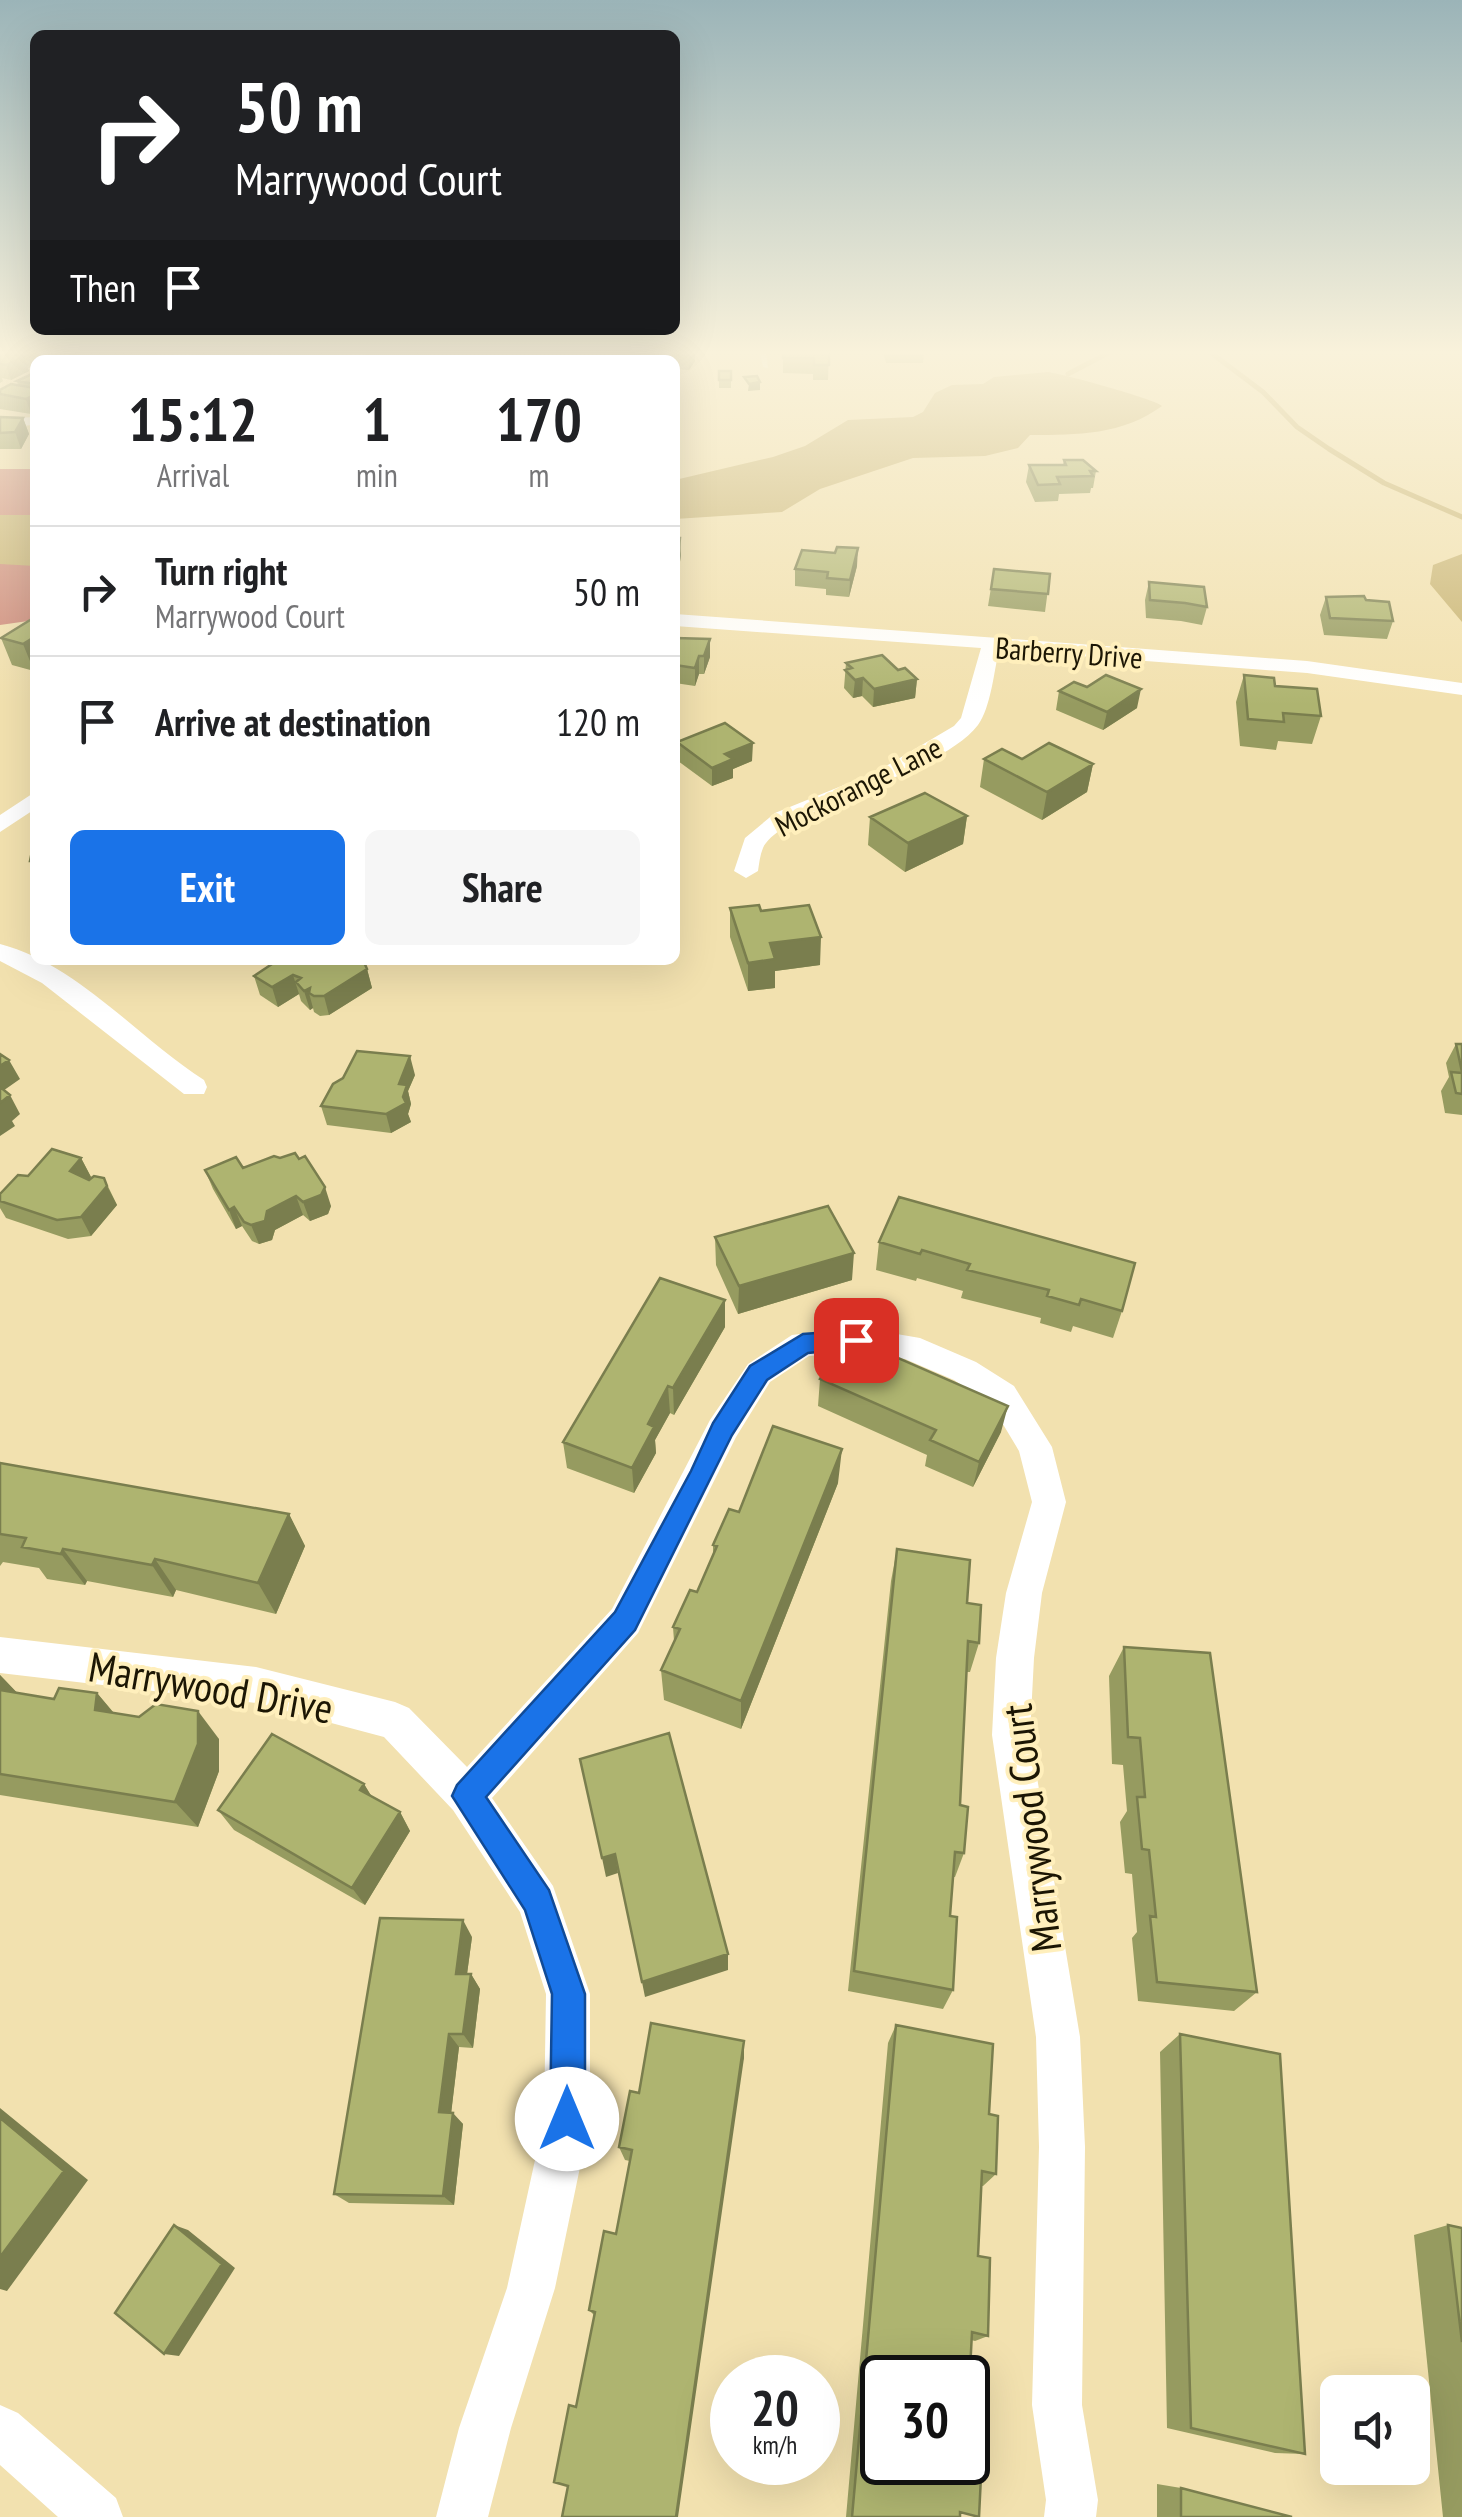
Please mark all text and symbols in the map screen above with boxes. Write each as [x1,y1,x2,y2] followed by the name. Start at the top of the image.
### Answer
[235,61,363,151] text: 50 m
[70,70,200,200] icon: right
[235,149,502,207] text: Marrywood Court
[156,260,211,315] icon: arrive
[70,263,136,312] text: Then
[128,380,258,458] text: 15:12
[363,380,391,458] text: 1
[496,380,582,458] text: 170
[157,454,229,496] text: Arrival
[356,454,398,496] text: min
[528,454,549,496] text: m
[155,546,287,595] text: Turn right
[70,564,125,619] icon: right
[573,567,640,616] text: 50 m
[155,595,345,637] text: Marrywood Court
[994,627,1144,677] street label: Barberry Drive
[70,694,125,749] icon: arrive
[155,697,431,746] text: Arrive at destination
[556,697,640,746] text: 120 m
[768,727,948,845] street label: Mockorange Lane
[70,830,345,945] button: Exit
[365,830,640,945] button: Share
[814,1298,899,1383] pin
[829,1313,884,1368] icon: arrive
[85,1638,337,1736] street label: Marrywood Drive
[988,1701,1073,1955] street label: Marrywood Court
[515,2067,619,2171] position arrow
[860,2355,990,2485] speed limit sign: 30
[751,2375,799,2440] text: 20
[1320,2375,1430,2485] map controls
[1320,2375,1430,2485] button: sound
[753,2429,797,2461] text: km/h

